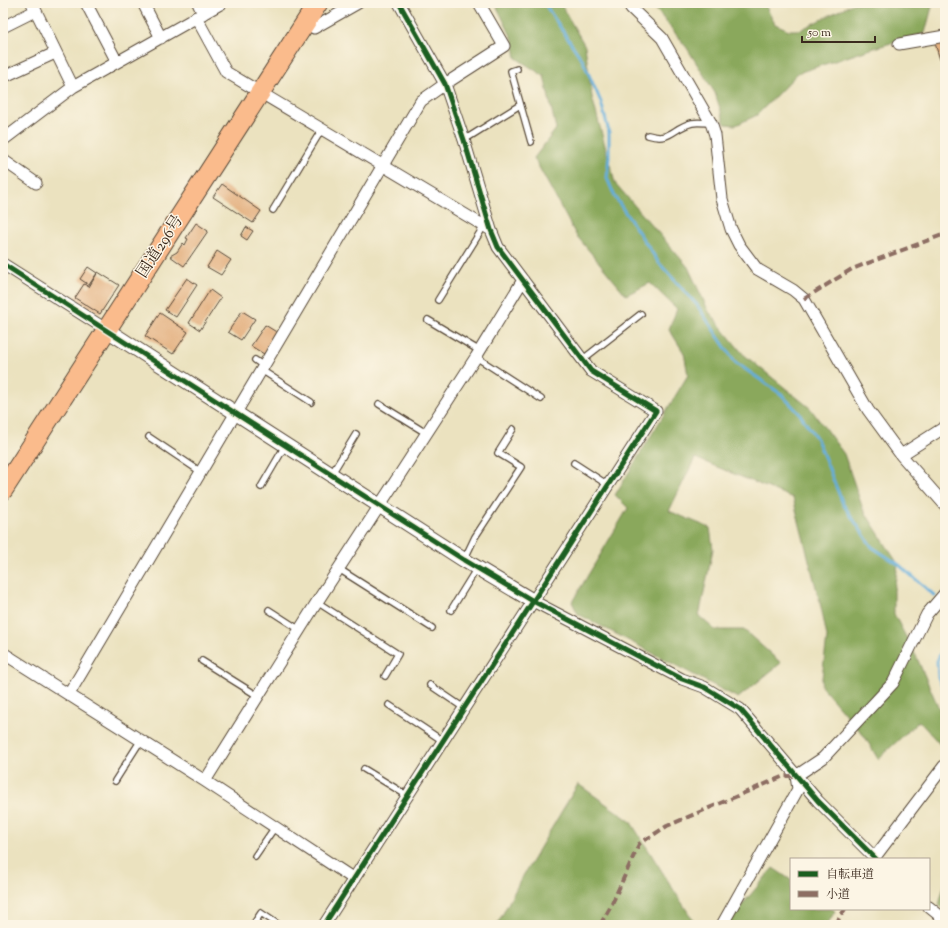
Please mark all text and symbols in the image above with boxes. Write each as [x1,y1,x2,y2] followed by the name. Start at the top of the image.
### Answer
[802,18,875,44] scale bar
[807,24,831,42] text: 50 m
[132,211,190,283] street label: 国道296号
[790,858,930,910] legend
[826,866,874,884] text: 自転車道
[826,886,850,904] text: 小道

